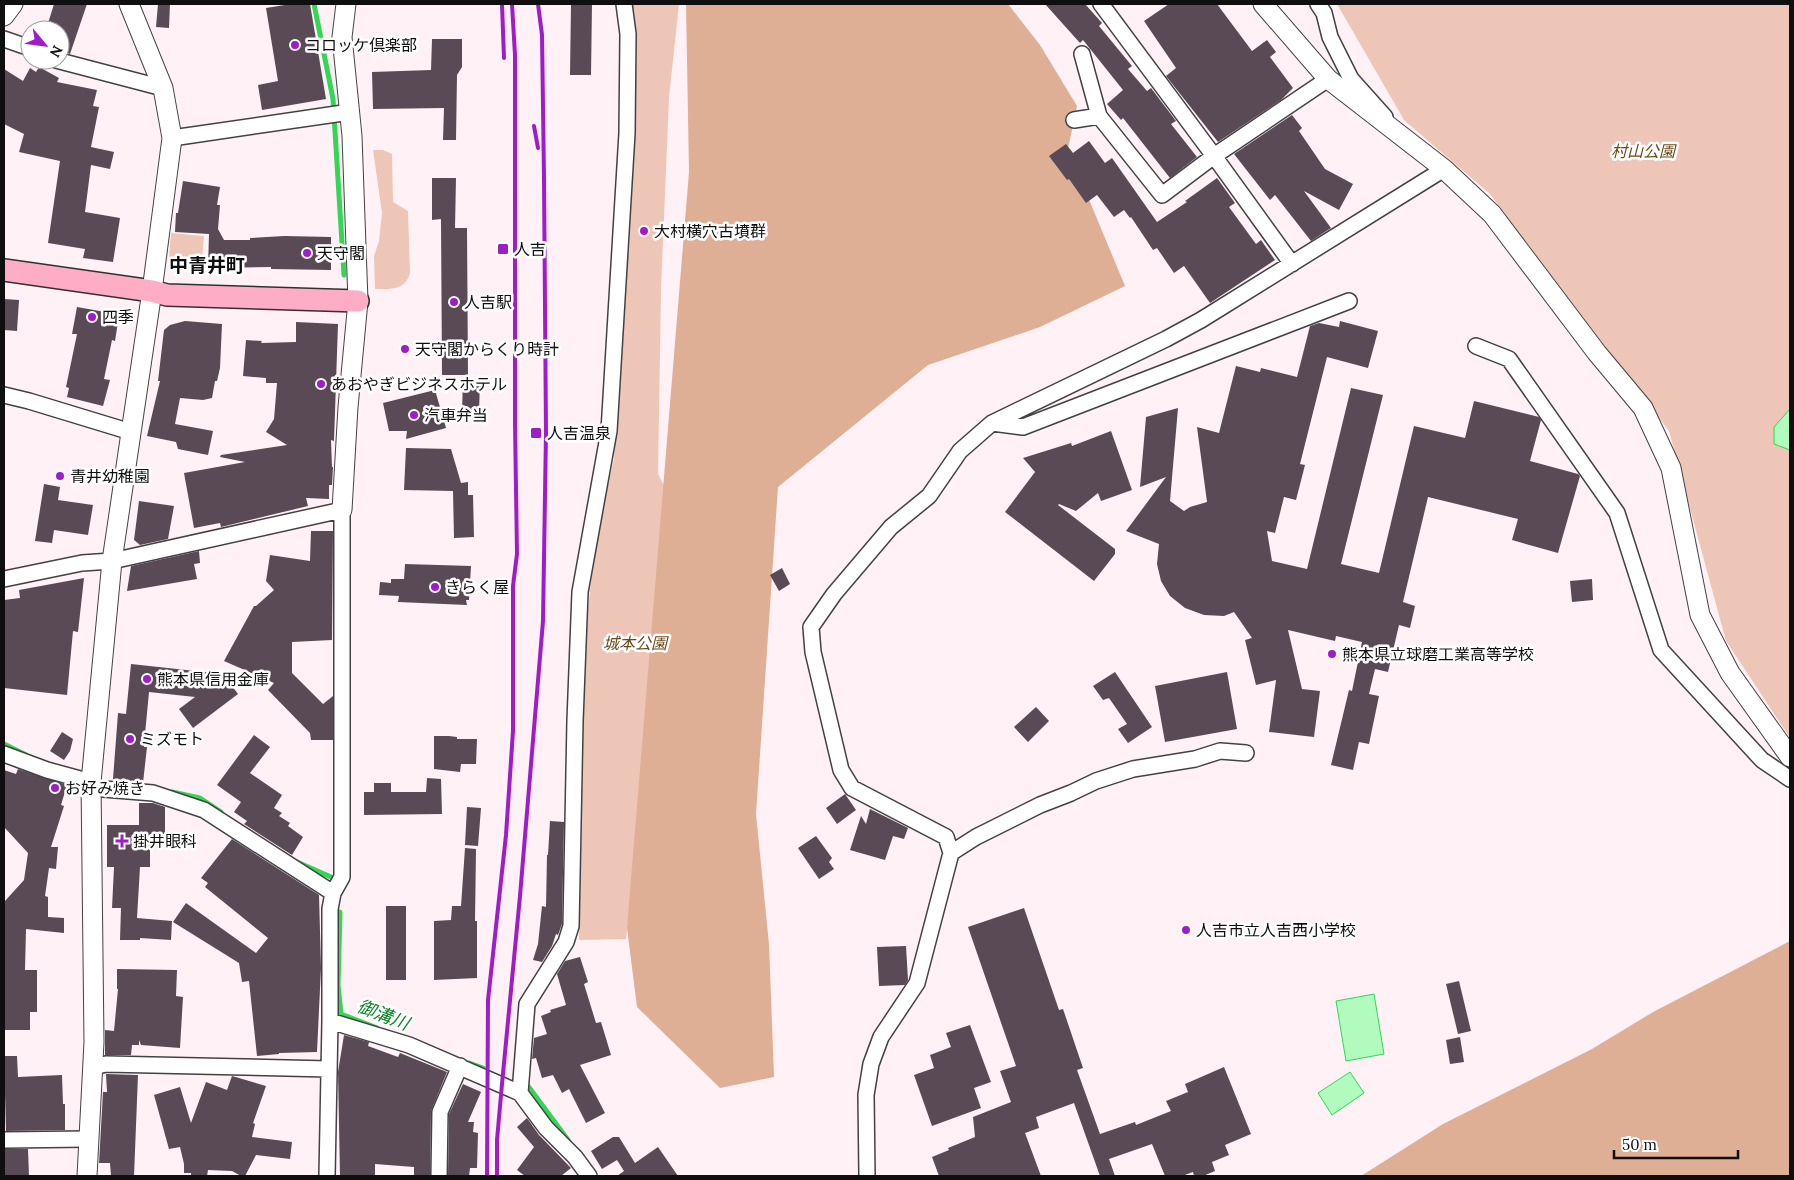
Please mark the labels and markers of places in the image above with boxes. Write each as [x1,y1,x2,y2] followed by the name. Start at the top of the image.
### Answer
[305,35,417,55] place label: コロッケ倶楽部
[289,39,301,51] marker: コロッケ倶楽部
[654,221,766,241] place label: 大村横穴古墳群
[638,225,650,237] marker: 大村横穴古墳群
[514,239,546,259] place label: 人吉
[496,242,510,256] marker: 人吉
[317,243,365,263] place label: 天守閣
[301,247,313,259] marker: 天守閣
[464,292,512,312] place label: 人吉駅
[448,296,460,308] marker: 人吉駅
[102,307,134,327] place label: 四季
[86,311,98,323] marker: 四季
[415,339,559,359] place label: 天守閣からくり時計
[399,343,411,355] marker: 天守閣からくり時計
[331,374,507,394] place label: あおやぎビジネスホテル
[315,378,327,390] marker: あおやぎビジネスホテル
[424,405,488,425] place label: 汽車弁当
[408,409,420,421] marker: 汽車弁当
[547,423,611,443] place label: 人吉温泉
[529,426,543,440] marker: 人吉温泉
[70,466,150,486] place label: 青井幼稚園
[54,470,66,482] marker: 青井幼稚園
[445,577,509,597] place label: きらく屋
[429,581,441,593] marker: きらく屋
[1342,644,1534,664] place label: 熊本県立球磨工業高等学校
[1326,648,1338,660] marker: 熊本県立球磨工業高等学校
[157,669,269,689] place label: 熊本県信用金庫
[141,673,153,685] marker: 熊本県信用金庫
[140,729,204,749] place label: ミズモト
[124,733,136,745] marker: ミズモト
[65,778,145,798] place label: お好み焼き
[49,782,61,794] marker: お好み焼き
[133,831,197,851] place label: 掛井眼科
[115,834,129,848] marker: 掛井眼科
[1196,920,1356,940] place label: 人吉市立人吉西小学校
[1180,924,1192,936] marker: 人吉市立人吉西小学校

